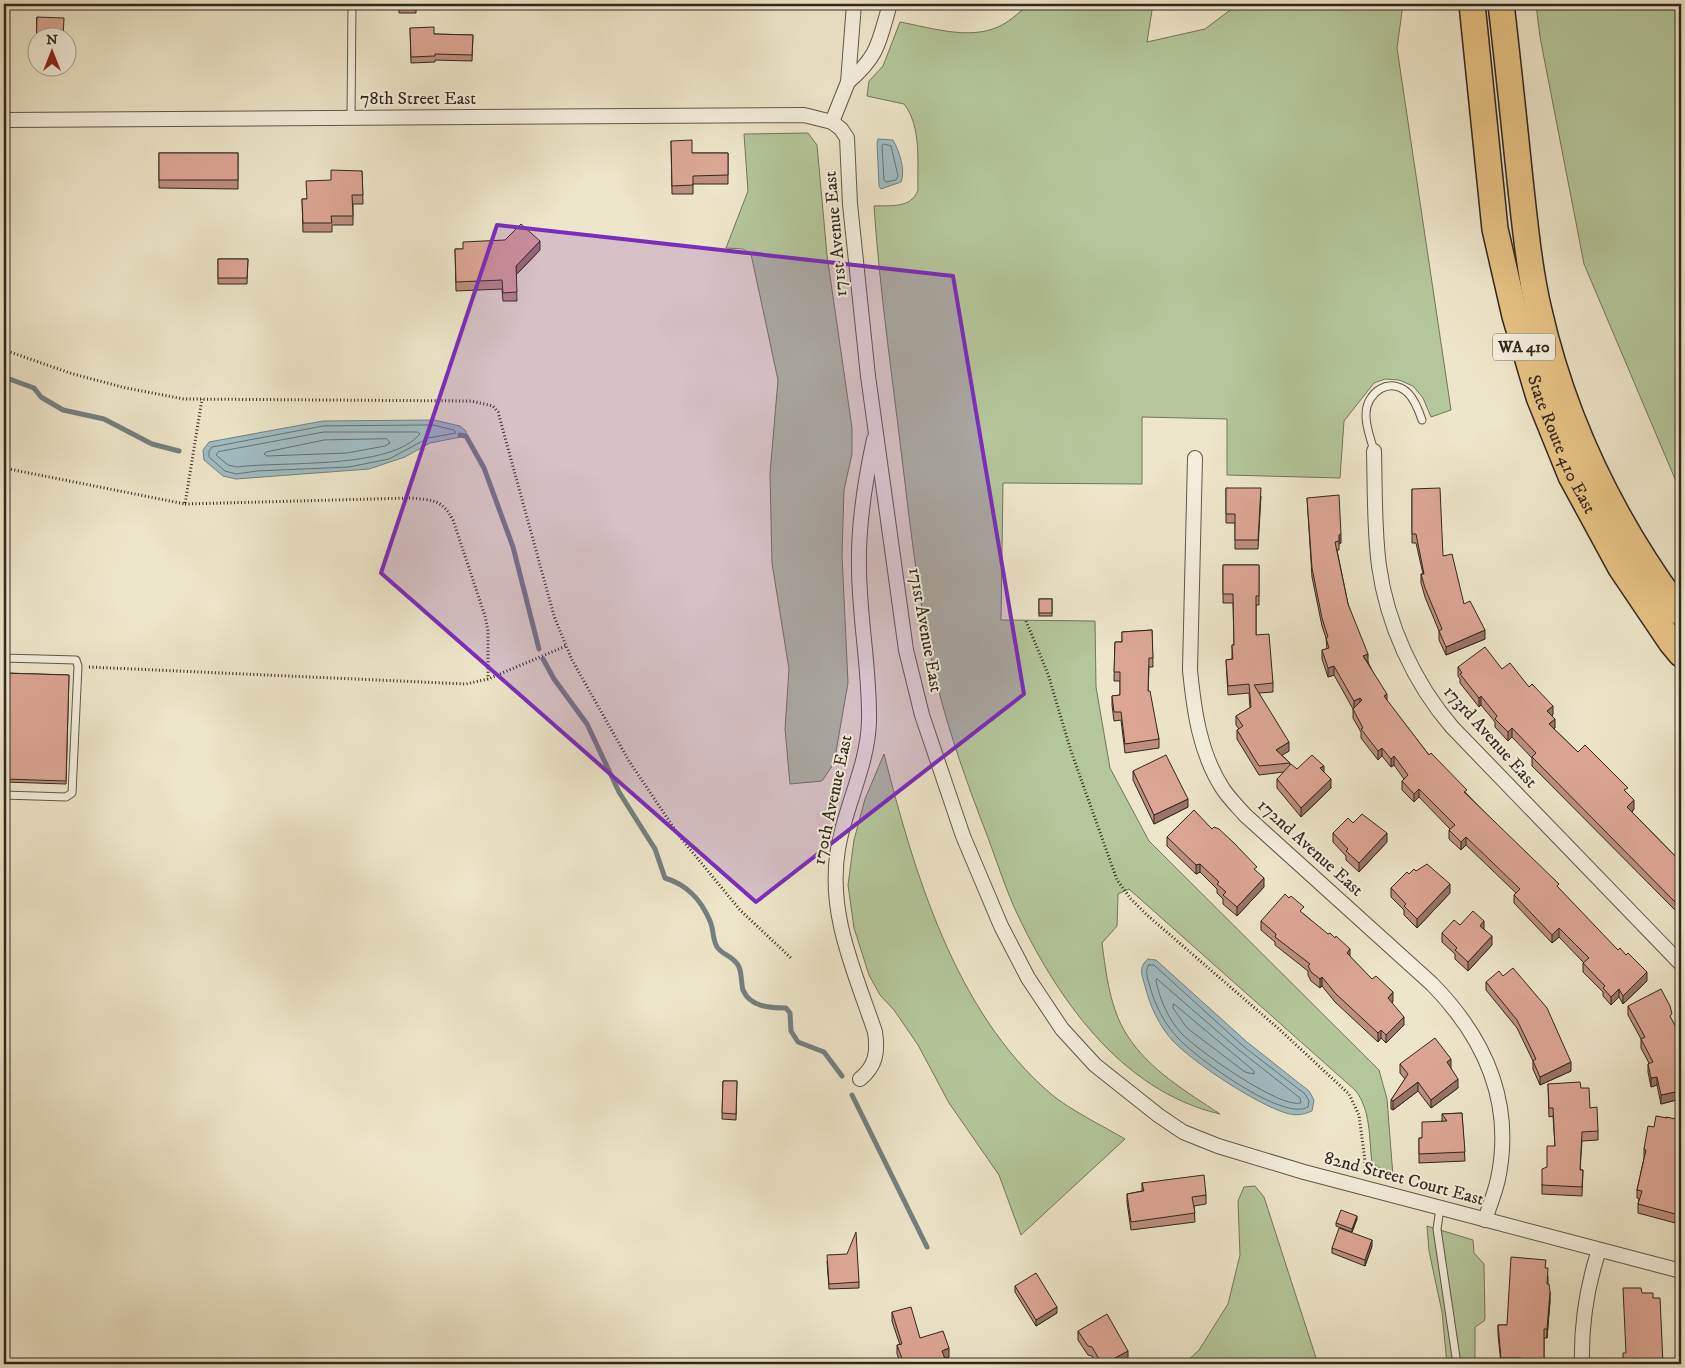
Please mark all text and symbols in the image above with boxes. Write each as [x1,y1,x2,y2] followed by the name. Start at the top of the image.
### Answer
[28,28,78,78] north arrow
[46,31,58,49] text: N
[360,88,476,110] street label: 78th Street East
[820,170,852,298] street label: 171st Avenue East
[1493,334,1555,361] road number: WA 410
[1522,372,1601,518] street label: State Route 410 East
[903,566,947,694] street label: 171st Avenue East
[1438,681,1542,793] street label: 173rd Avenue East
[808,733,858,867] street label: 170th Avenue East
[1252,795,1368,902] street label: 172nd Avenue East
[1322,1147,1486,1211] street label: 82nd Street Court East

